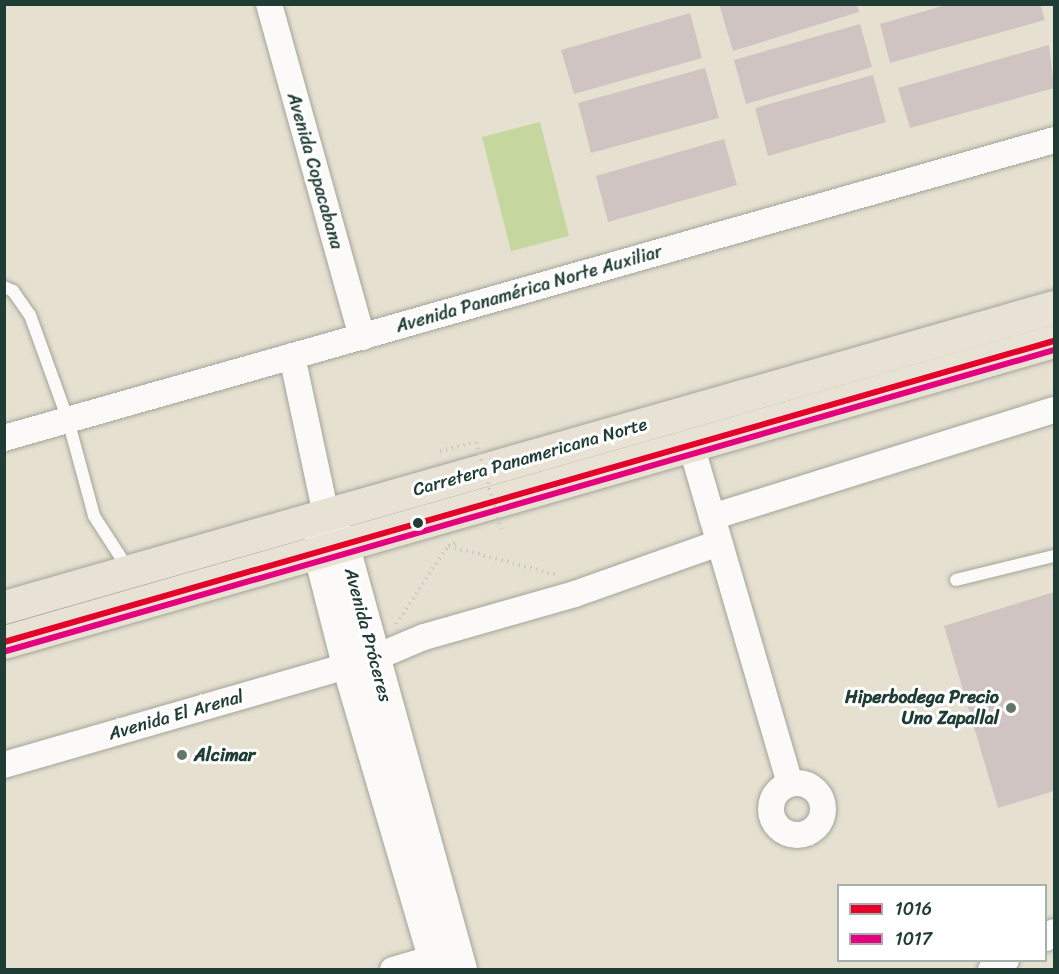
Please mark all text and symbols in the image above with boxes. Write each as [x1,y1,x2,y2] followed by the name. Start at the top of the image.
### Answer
[282,90,348,252] street label: Avenida Copacabana
[393,240,665,338] street label: Avenida Panamérica Norte Auxiliar
[411,413,649,501] street label: Carretera Panamericana Norte
[412,517,424,529] unlabelled marker
[340,566,396,704] street label: Avenida Próceres
[106,685,246,745] street label: Avenida El Arenal
[845,687,999,730] place label: Hiperbodega Precio Uno Zapallal
[1004,701,1018,715] marker: Hiperbodega Precio Uno Zapallal
[194,744,255,766] place label: Alcimar
[175,748,189,762] marker: Alcimar
[837,884,1047,962] legend
[895,893,932,925] text: 1016
[895,923,932,955] text: 1017

